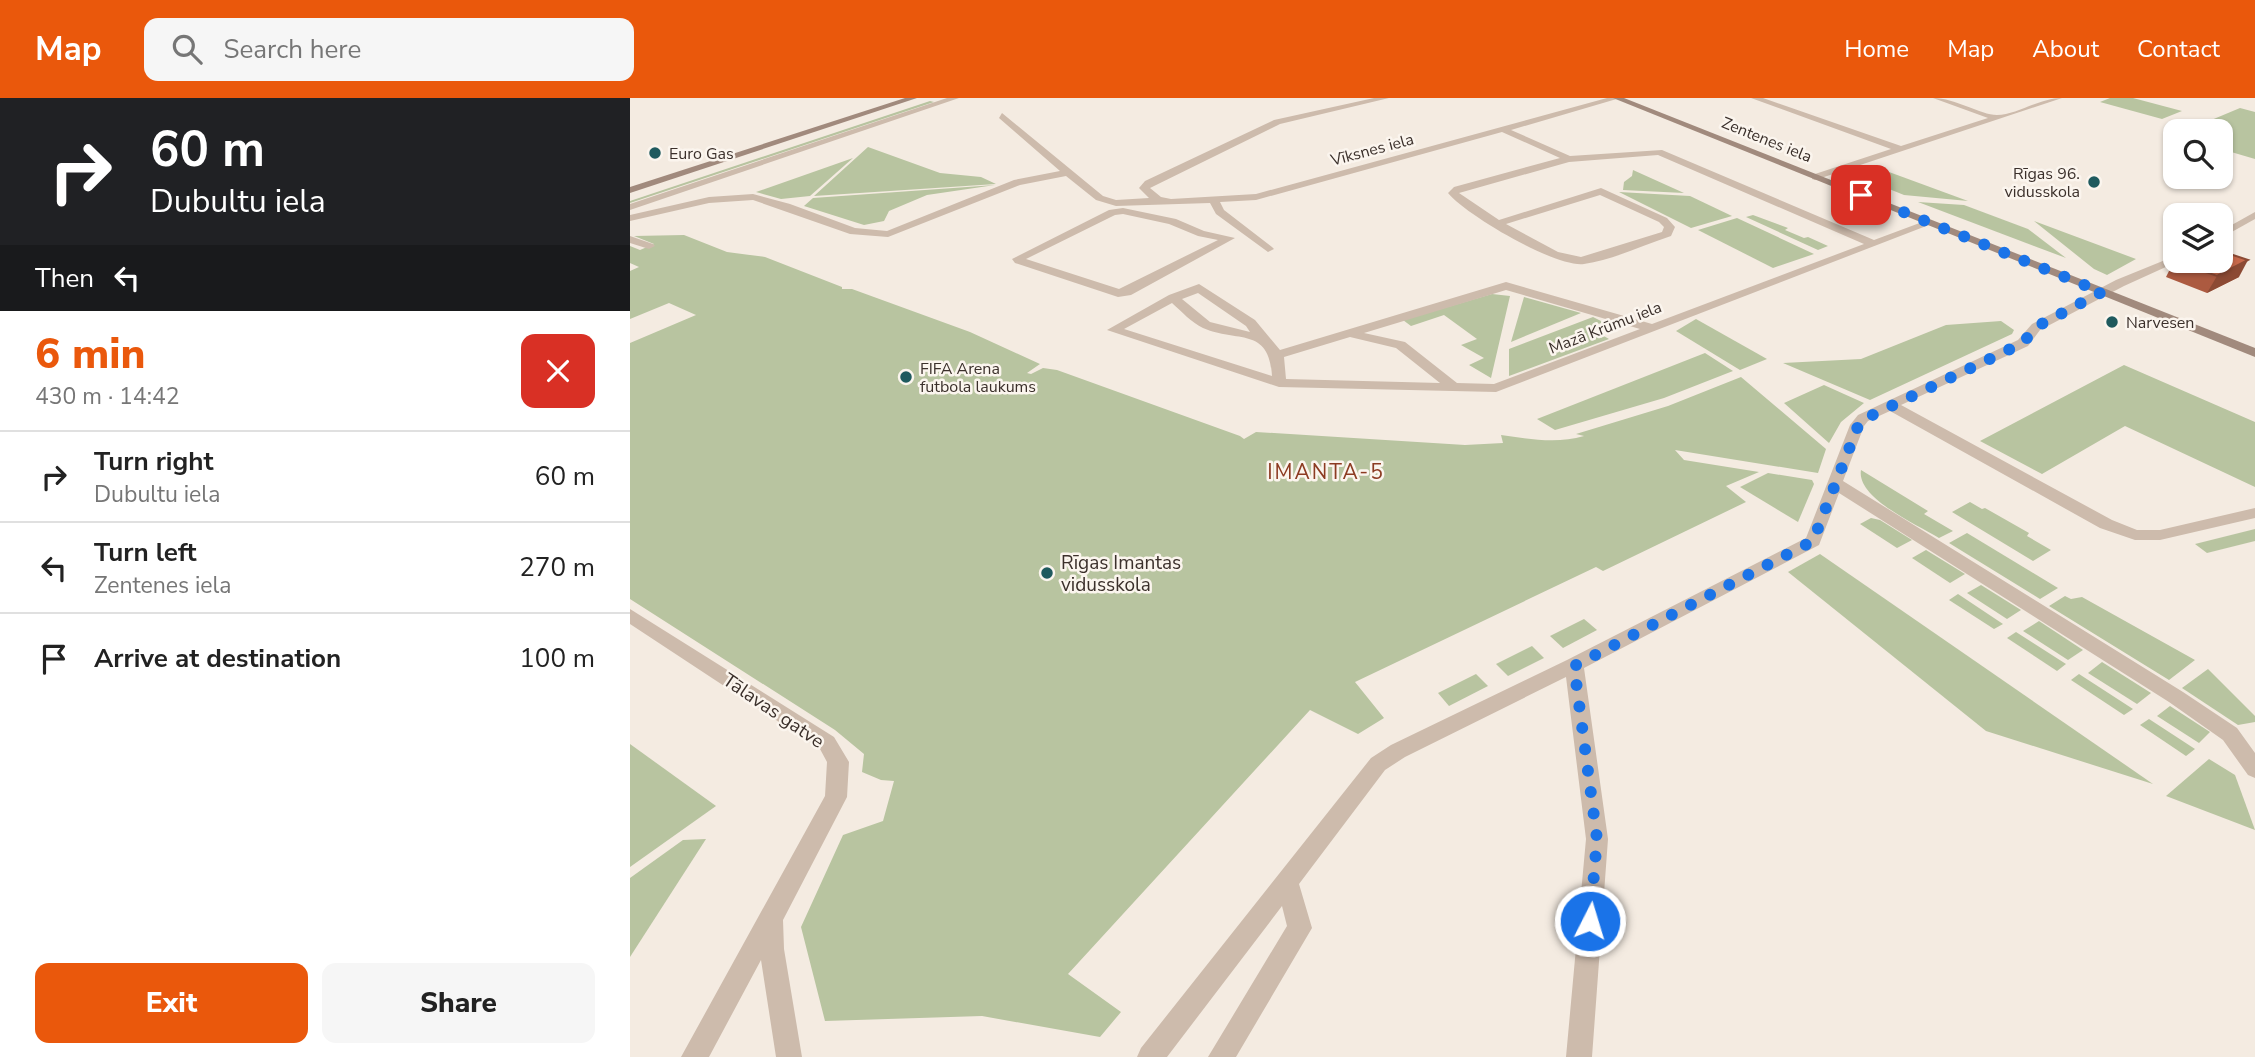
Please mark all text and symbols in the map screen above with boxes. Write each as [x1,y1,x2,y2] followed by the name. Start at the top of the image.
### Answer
[144,18,634,81] search box
[35,27,102,72] text: Map
[168,30,206,68] icon: search
[224,32,361,67] text: Search here
[1844,33,1909,65] text: Home
[1947,33,1994,65] text: Map
[2032,33,2099,65] text: About
[2137,33,2220,65] text: Contact
[1718,112,1815,168] street label: Zentenes iela
[150,116,265,183] text: 60 m
[2163,119,2233,273] map controls
[2163,119,2233,189] button: search
[35,126,126,217] icon: right
[1327,128,1416,172] street label: Vīksnes iela
[669,143,734,165] place label: Euro Gas
[647,145,663,161] marker: Euro Gas
[2004,163,2080,203] place label: Rīgas 96. vidusskola
[1831,165,1891,225] pin
[2086,174,2102,190] marker: Rīgas 96. vidusskola
[1842,176,1880,214] icon: arrive
[150,180,326,223] text: Dubultu iela
[2163,203,2233,273] button: layers
[108,259,146,297] icon: left
[35,261,94,296] text: Then
[1546,296,1665,360] street label: Mazā Krūmu iela
[2126,312,2194,334] place label: Narvesen
[2104,314,2120,330] marker: Narvesen
[35,326,145,383] text: 6 min
[521,334,595,408] button: close
[920,358,1036,398] place label: FIFA Arena futbola laukums
[898,369,914,385] marker: FIFA Arena futbola laukums
[35,381,180,412] text: 430 m · 14:42
[94,444,213,479] text: Turn right
[35,458,73,496] icon: right
[1267,458,1385,486] district label: IMANTA-5
[535,459,595,494] text: 60 m
[94,479,220,510] text: Dubultu iela
[94,535,197,570] text: Turn left
[35,549,73,587] icon: left
[519,550,595,585] text: 270 m
[1061,550,1181,598] place label: Rīgas Imantas vidusskola
[1039,565,1055,581] marker: Rīgas Imantas vidusskola
[94,570,232,601] text: Zentenes iela
[35,640,73,678] icon: arrive
[94,641,341,676] text: Arrive at destination
[519,641,595,676] text: 100 m
[718,667,829,754] street label: Tālavas gatve
[1553,884,1627,958] position arrow
[35,963,308,1043] button: Exit
[322,963,595,1043] button: Share

